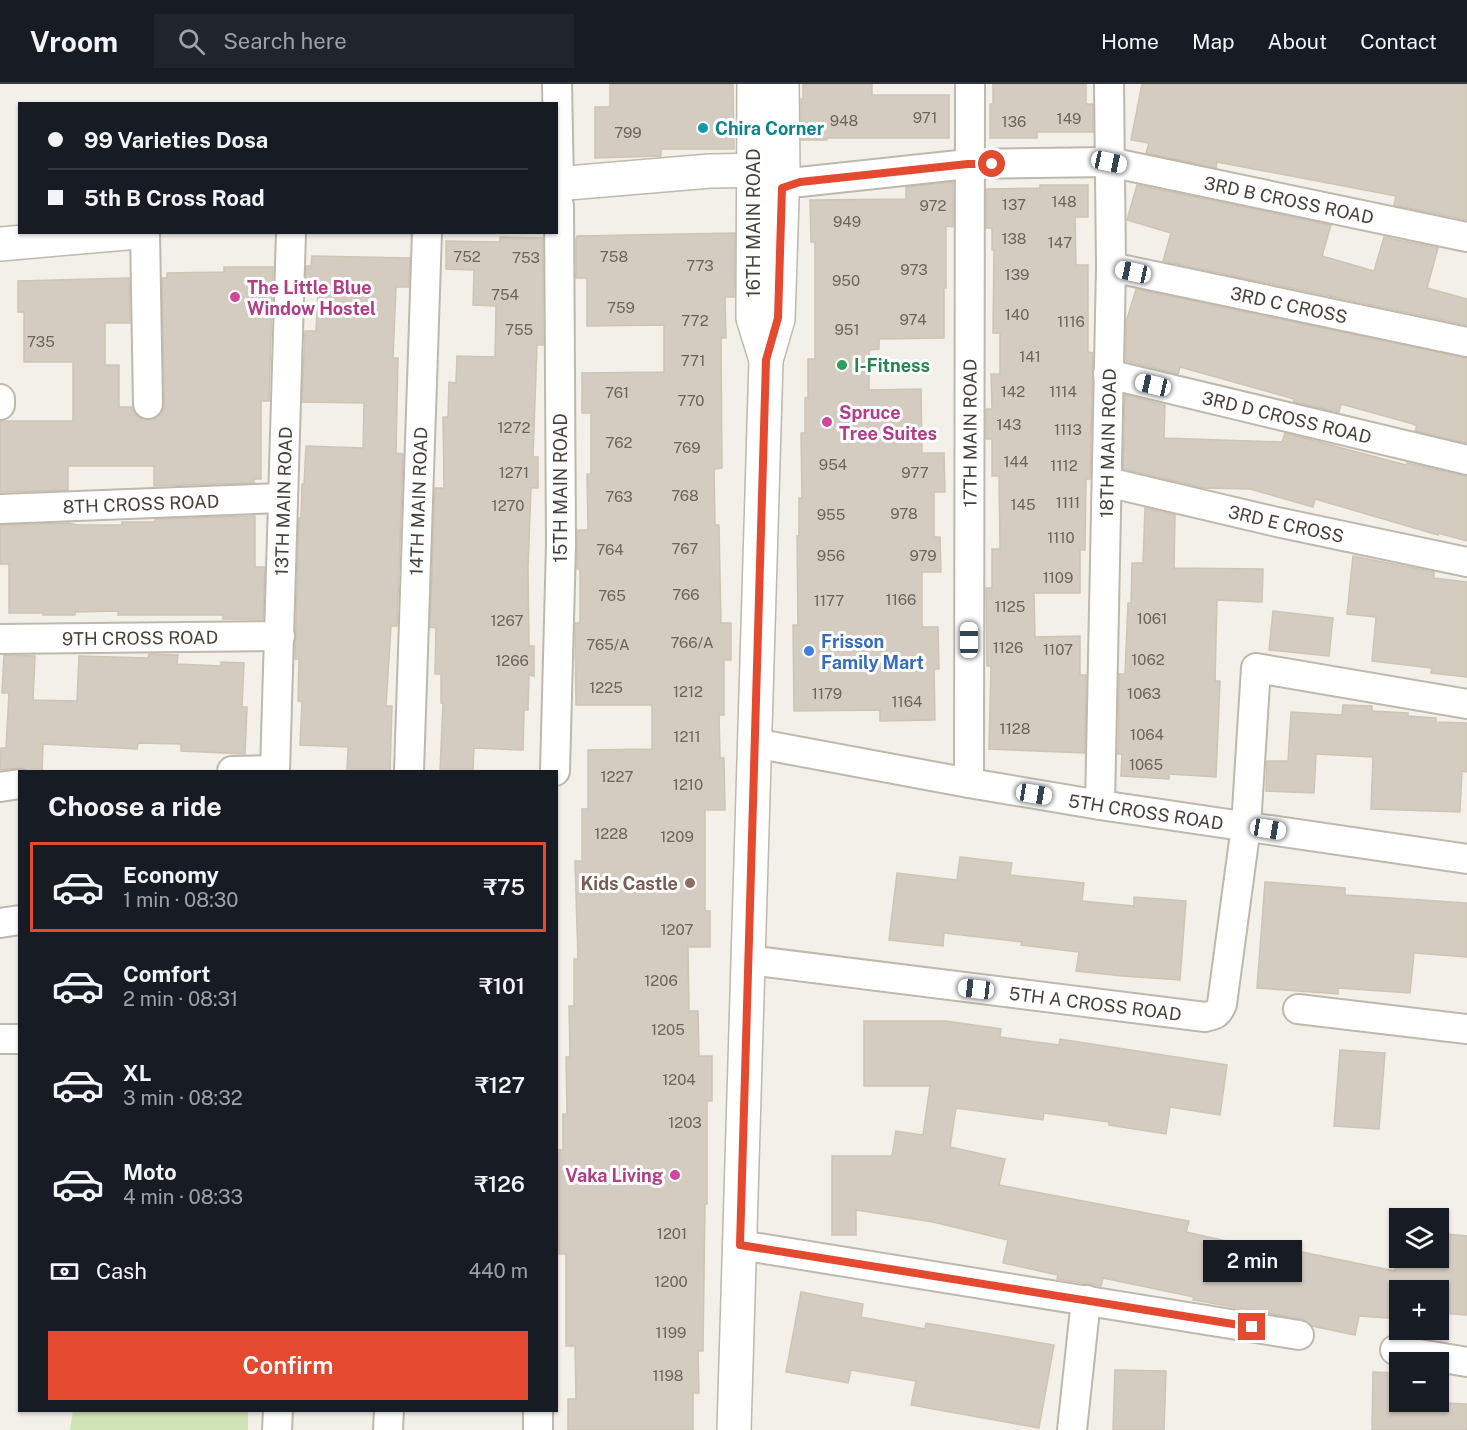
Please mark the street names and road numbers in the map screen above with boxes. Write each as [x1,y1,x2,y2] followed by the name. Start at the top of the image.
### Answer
[743,149,764,297] street label: 16TH MAIN ROAD
[1202,172,1376,228] street label: 3RD B CROSS ROAD
[1229,282,1349,327] street label: 3RD C CROSS
[959,359,980,507] street label: 17TH MAIN ROAD
[1095,368,1119,518] street label: 18TH MAIN ROAD
[1200,386,1374,447] street label: 3RD D CROSS ROAD
[550,413,571,563] street label: 15TH MAIN ROAD
[270,426,296,576] street label: 13TH MAIN ROAD
[405,426,431,576] street label: 14TH MAIN ROAD
[62,490,220,517] street label: 8TH CROSS ROAD
[1226,500,1346,546] street label: 3RD E CROSS
[62,626,218,649] street label: 9TH CROSS ROAD
[1067,789,1225,834] street label: 5TH CROSS ROAD
[1008,982,1183,1024] street label: 5TH A CROSS ROAD

